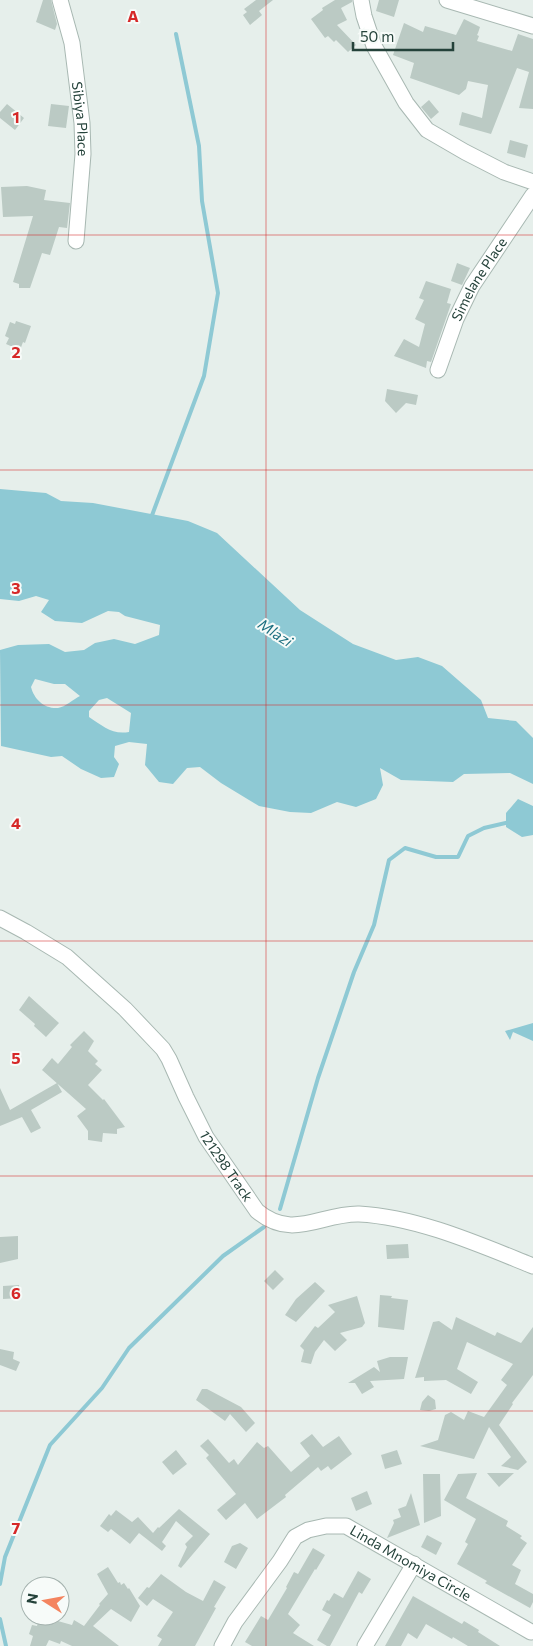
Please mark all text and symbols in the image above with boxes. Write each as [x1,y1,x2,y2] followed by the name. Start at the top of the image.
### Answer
[127,6,139,25] text: A
[353,20,453,52] scale bar
[360,27,394,45] text: 50 m
[69,81,92,156] street label: Sibiya Place
[12,107,20,126] text: 1
[447,234,510,324] street label: Simelane Place
[11,342,21,361] text: 2
[11,578,21,597] text: 3
[255,614,297,650] water label: Mlazi
[11,813,21,832] text: 4
[11,1048,21,1067] text: 5
[196,1128,257,1205] street label: 121298 Track
[11,1283,21,1302] text: 6
[12,1518,21,1537] text: 7
[347,1521,474,1604] street label: Linda Mnomiya Circle
[20,1576,70,1626] north arrow
[22,1592,41,1605] text: N

